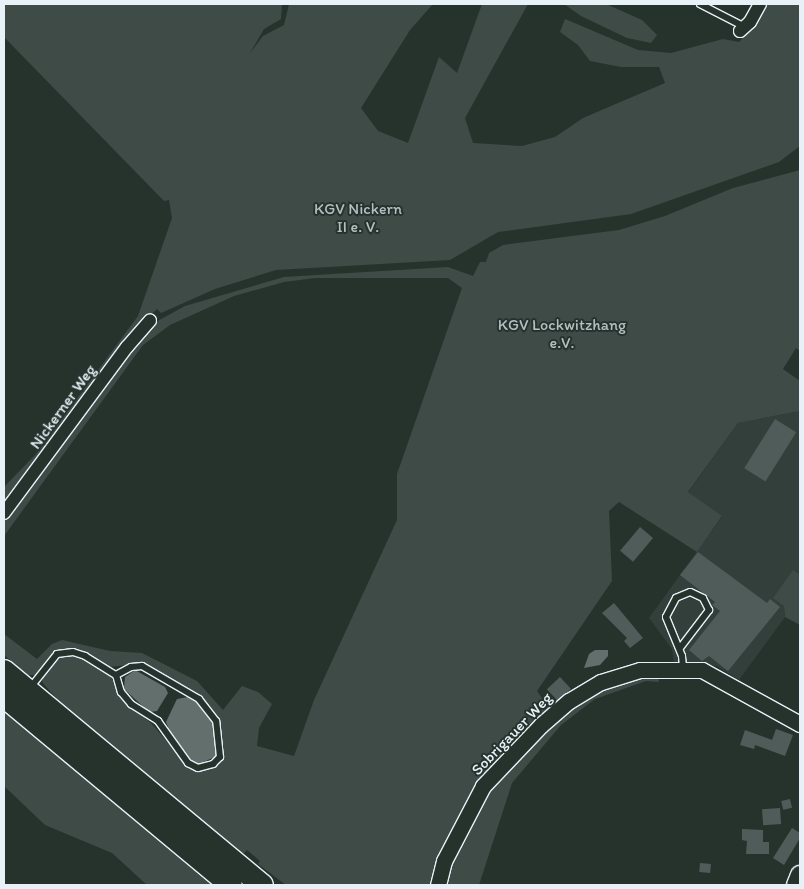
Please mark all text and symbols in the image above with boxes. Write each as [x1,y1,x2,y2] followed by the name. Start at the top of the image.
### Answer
[314,199,402,237] park label: KGV Nickern II e. V.
[498,315,626,353] park label: KGV Lockwitzhang e.V.
[26,361,100,453] street label: Nickerner Weg
[468,689,556,779] street label: Sobrigauer Weg

